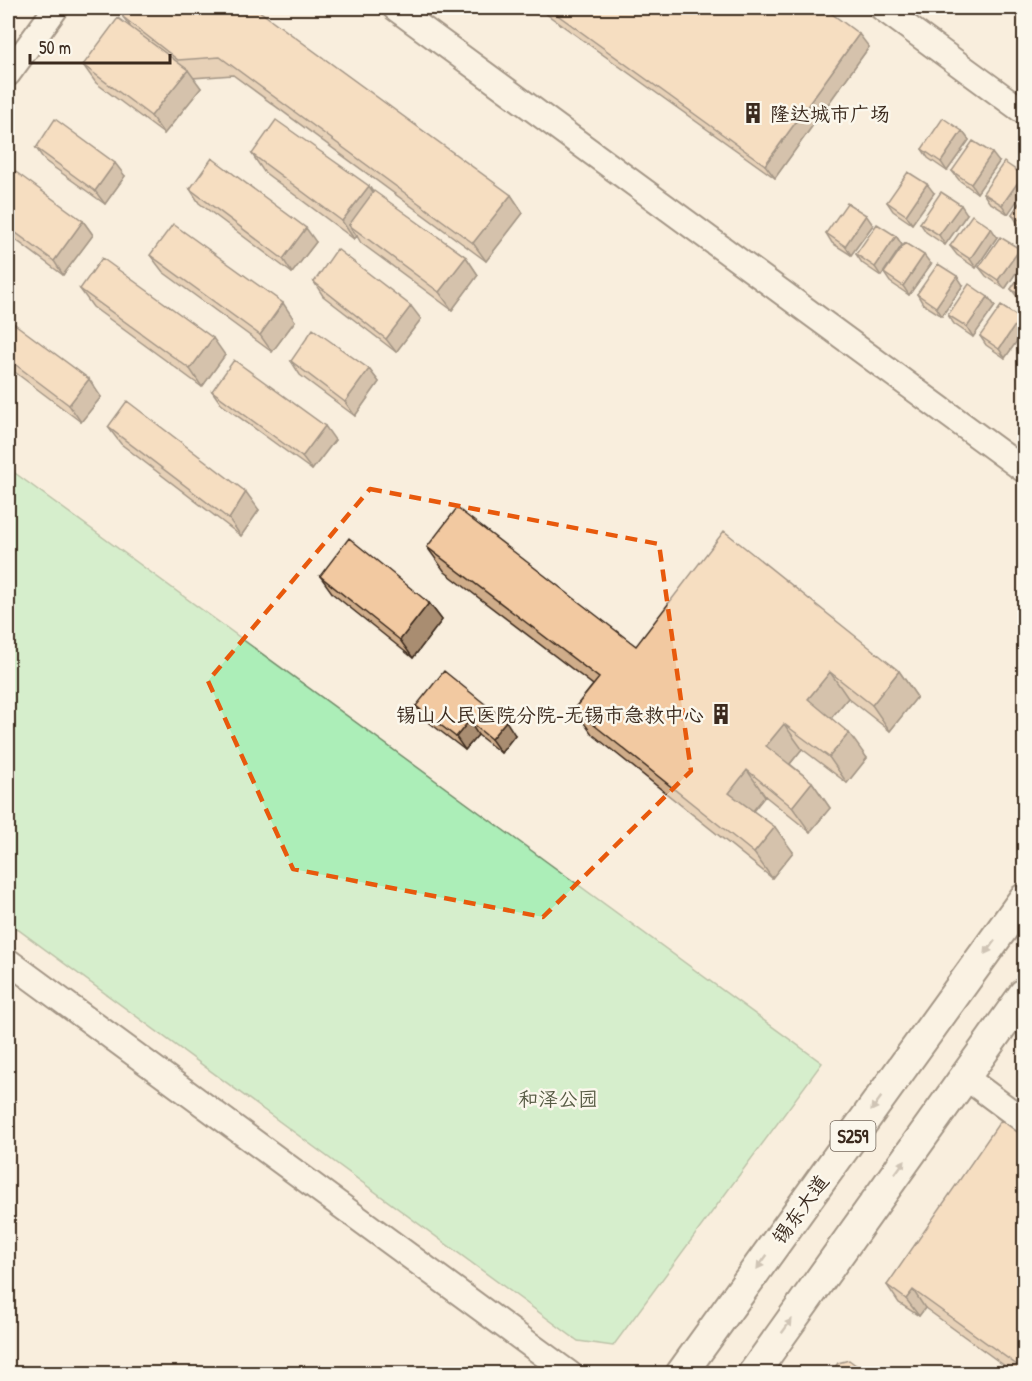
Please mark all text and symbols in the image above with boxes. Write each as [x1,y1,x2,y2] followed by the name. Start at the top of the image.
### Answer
[30,27,170,65] scale bar
[39,35,71,60] text: 50 m
[770,100,890,127] place label: 隆达城市广场
[741,101,765,125] building icon: 隆达城市广场
[396,701,704,728] place label: 锡山人民医院分院-无锡市急救中心
[709,702,733,726] building icon: 锡山人民医院分院-无锡市急救中心
[984,938,996,954] one-way arrow
[518,1085,598,1112] park label: 和泽公园
[870,1096,882,1112] one-way arrow
[830,1121,876,1151] road number: S259
[894,1160,906,1175] one-way arrow
[766,1169,834,1249] street label: 锡东大道
[756,1255,768,1270] one-way arrow
[781,1318,793,1334] one-way arrow

